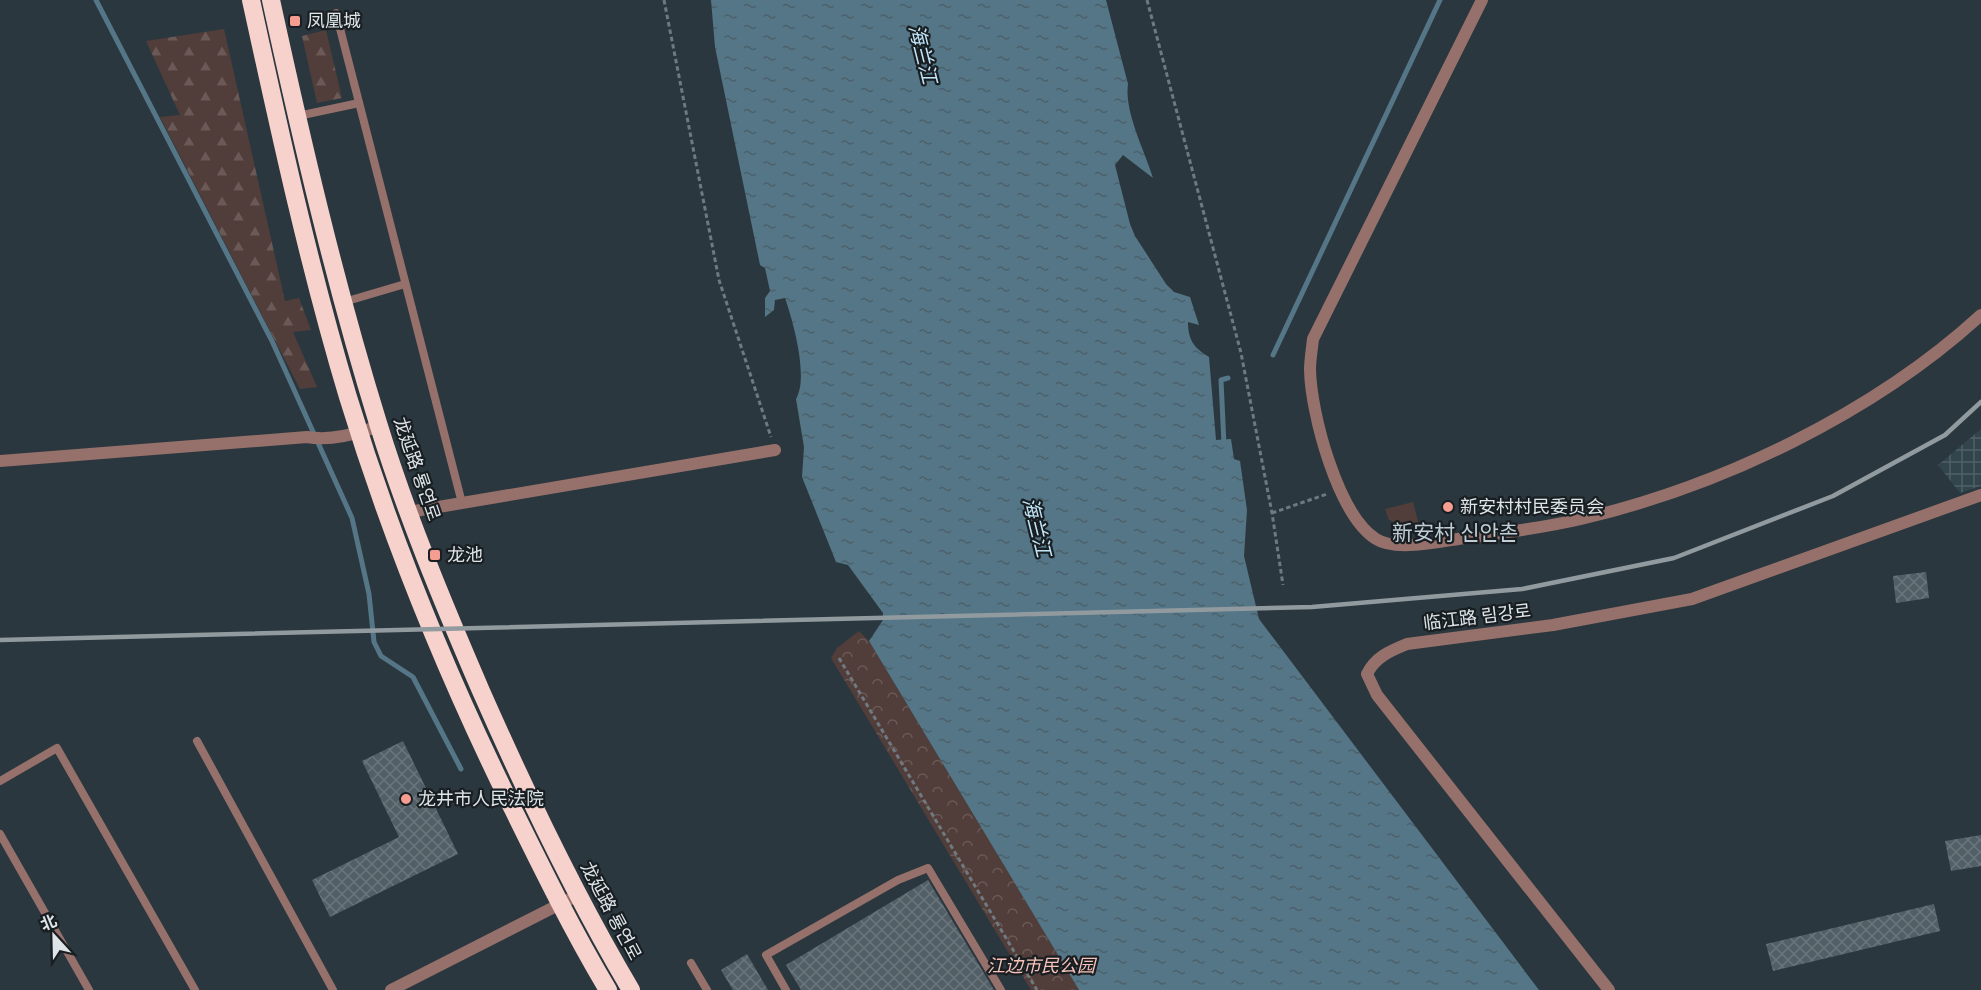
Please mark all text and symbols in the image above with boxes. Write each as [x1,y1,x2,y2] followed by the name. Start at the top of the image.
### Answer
[307,8,361,35] place label: 凤凰城
[288,14,302,28] marker: 凤凰城
[900,22,944,89] water label: 海兰江
[386,414,447,525] street label: 龙延路 룡연로
[1460,494,1604,521] place label: 新安村村民委员会
[1014,495,1058,562] water label: 海兰江
[1441,500,1455,514] marker: 新安村村民委员会
[1392,518,1518,550] district label: 新安村 신안촌
[447,542,483,569] place label: 龙池
[428,548,442,562] marker: 龙池
[1422,598,1532,637] street label: 临江路 림강로
[418,786,544,813] place label: 龙井市人民法院
[399,792,413,806] marker: 龙井市人民法院
[573,857,648,965] street label: 龙延路 룡연로
[24,906,84,966] north arrow
[37,909,61,937] text: 北
[987,953,1098,980] park label: 江边市民公园

